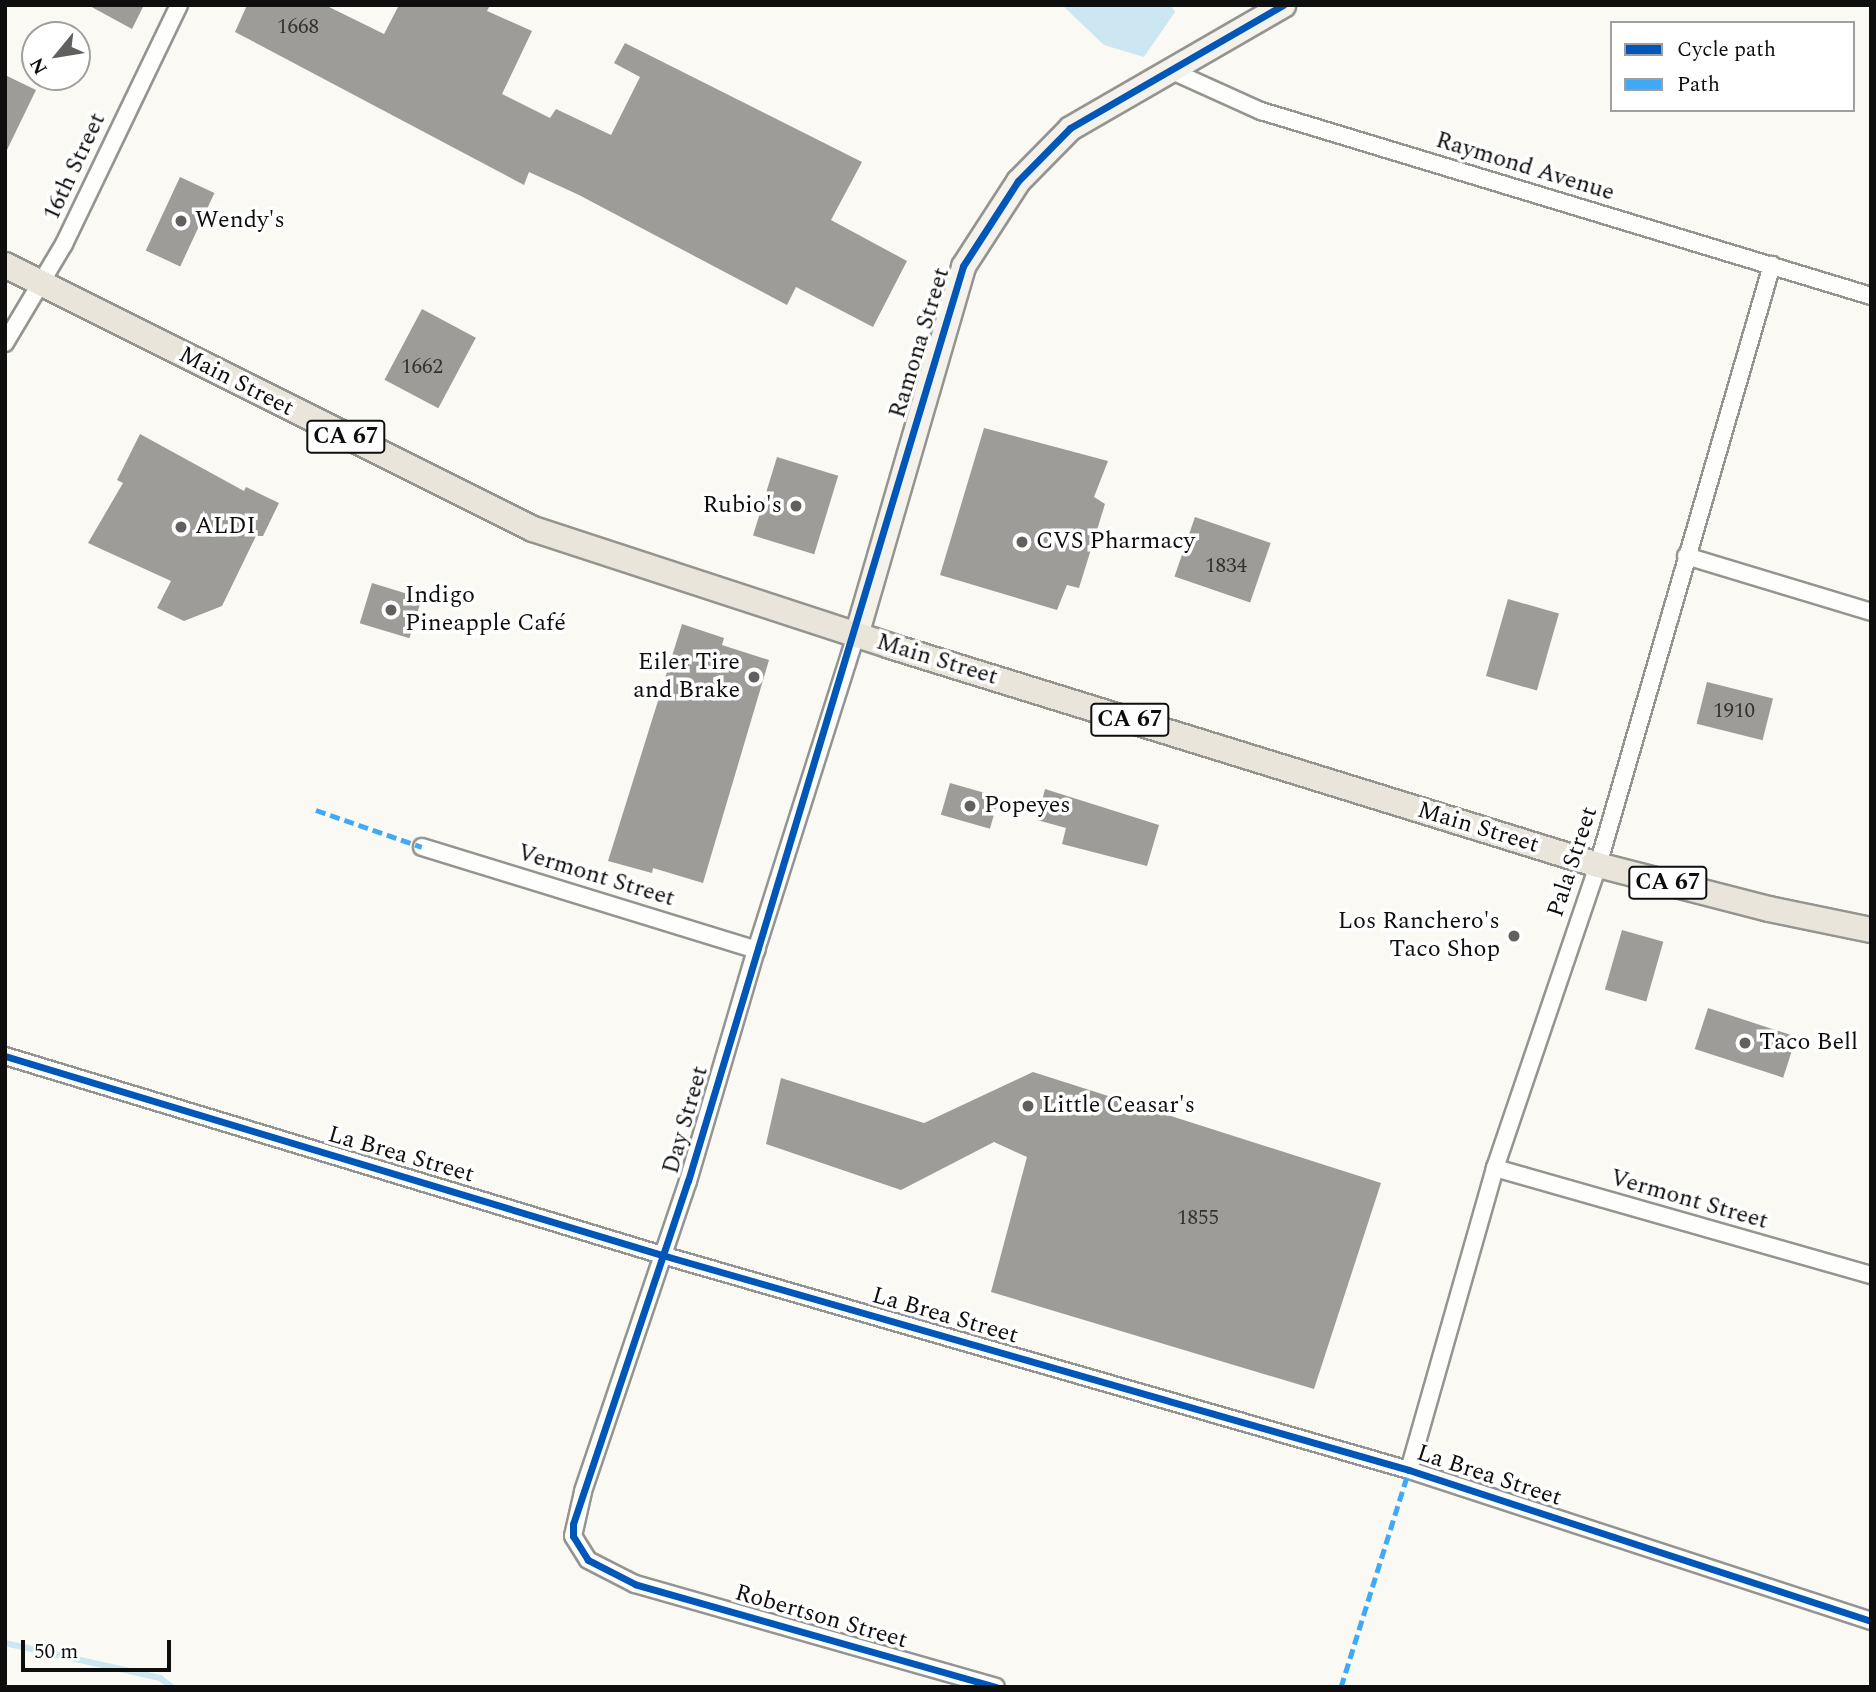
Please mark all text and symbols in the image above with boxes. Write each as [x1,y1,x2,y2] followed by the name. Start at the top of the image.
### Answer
[277,14,319,40] house number: 1668
[21,21,91,91] north arrow
[1610,21,1855,112] legend
[1677,34,1776,66] text: Cycle path
[23,52,56,80] text: N
[1677,69,1720,101] text: Path
[38,109,112,225] street label: 16th Street
[1432,126,1618,208] street label: Raymond Avenue
[195,207,285,235] place label: Wendy's
[173,213,189,229] marker: Wendy's
[883,264,957,422] street label: Ramona Street
[174,341,298,423] street label: Main Street
[401,354,443,380] house number: 1662
[306,418,386,457] road number: CA 67
[702,492,782,520] place label: Rubio's
[788,498,804,514] marker: Rubio's
[195,513,256,541] place label: ALDI
[173,519,189,535] marker: ALDI
[1036,528,1195,556] place label: CVS Pharmacy
[1014,534,1030,550] marker: CVS Pharmacy
[1205,553,1247,579] house number: 1834
[405,582,566,638] place label: Indigo Pineapple Café
[383,602,399,618] marker: Indigo Pineapple Café
[873,628,1001,692] street label: Main Street
[633,649,740,705] place label: Eiler Tire and Brake
[746,669,762,685] marker: Eiler Tire and Brake
[1713,698,1755,724] house number: 1910
[1090,700,1170,740] road number: CA 67
[984,792,1071,820] place label: Popeyes
[1414,796,1542,860] street label: Main Street
[962,798,978,814] marker: Popeyes
[1542,803,1604,921] street label: Pala Street
[514,838,678,914] street label: Vermont Street
[1628,863,1708,902] road number: CA 67
[1338,908,1500,964] place label: Los Ranchero's Taco Shop
[1506,928,1522,944] marker: Los Ranchero's Taco Shop
[1759,1029,1858,1057] place label: Taco Bell
[1737,1035,1753,1051] marker: Taco Bell
[657,1063,715,1177] street label: Day Street
[1042,1092,1195,1120] place label: Little Ceasar's
[1020,1098,1036,1114] marker: Little Ceasar's
[325,1120,477,1190] street label: La Brea Street
[1607,1164,1771,1236] street label: Vermont Street
[1177,1205,1219,1231] house number: 1855
[869,1281,1021,1351] street label: La Brea Street
[1413,1439,1565,1513] street label: La Brea Street
[731,1579,911,1655] street label: Robertson Street
[24,1626,175,1670] scale bar
[34,1636,78,1668] text: 50 m

